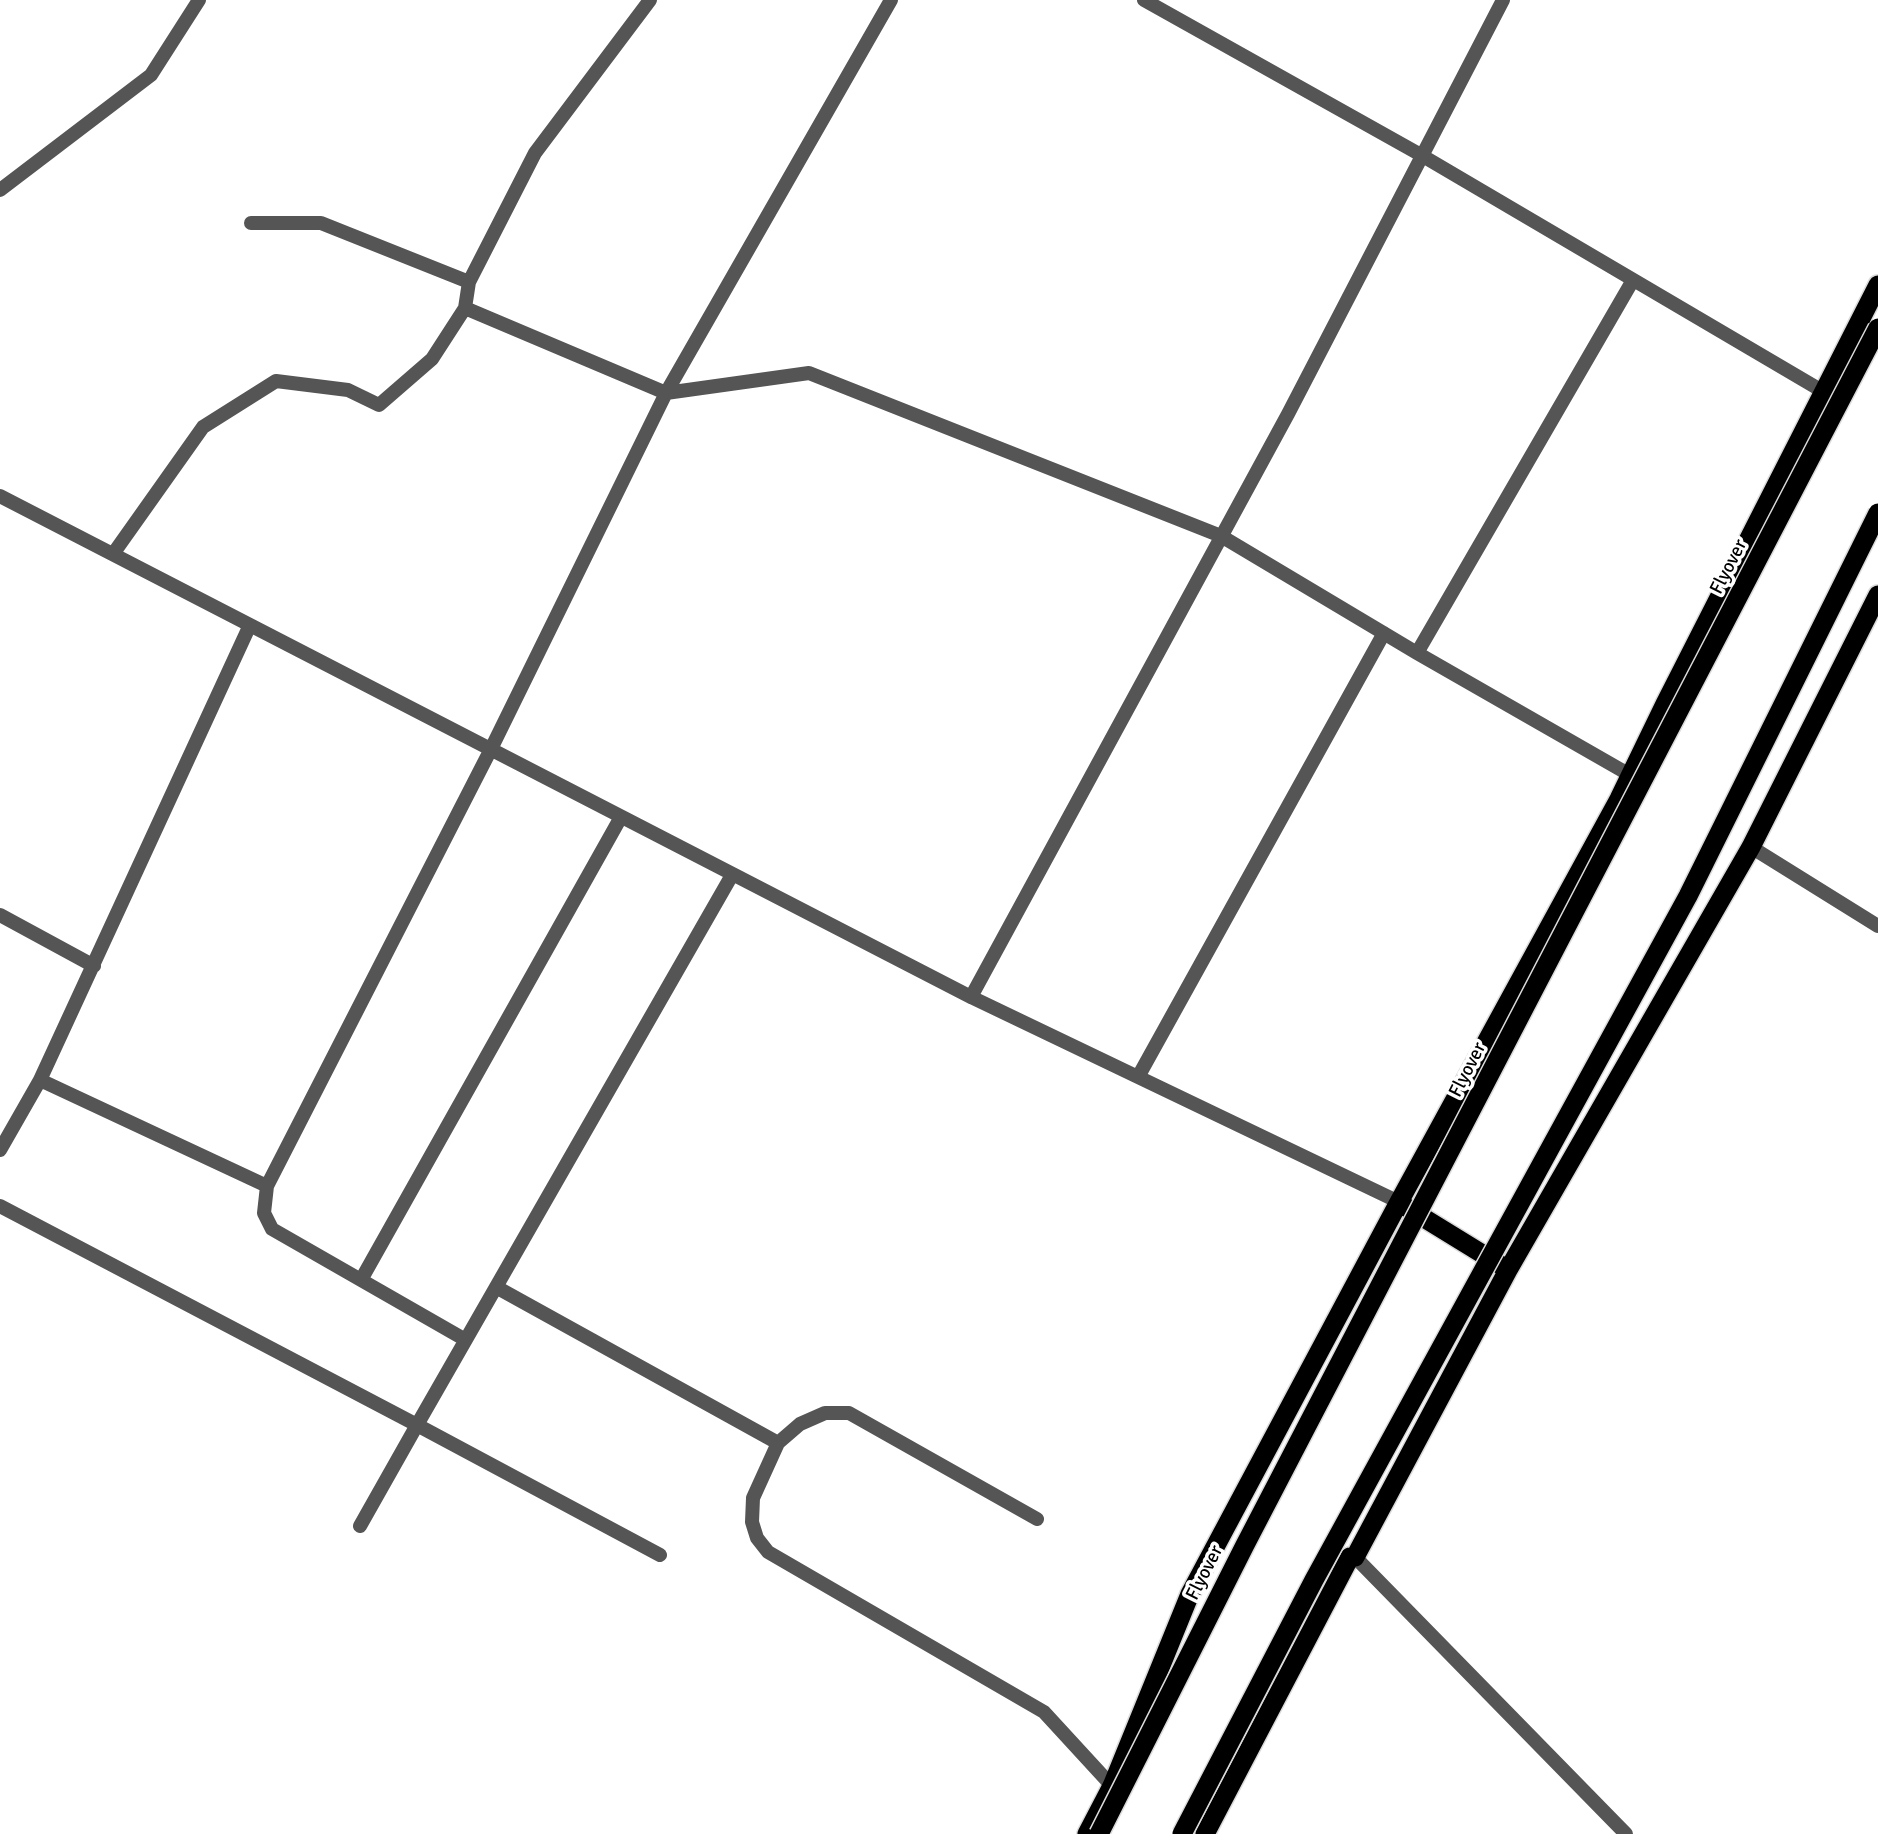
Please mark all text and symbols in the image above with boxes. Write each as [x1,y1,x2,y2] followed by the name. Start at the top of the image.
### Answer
[1706,536,1752,598] street label: Flyover
[1445,1039,1491,1101] street label: Flyover
[1182,1542,1228,1604] street label: Flyover

